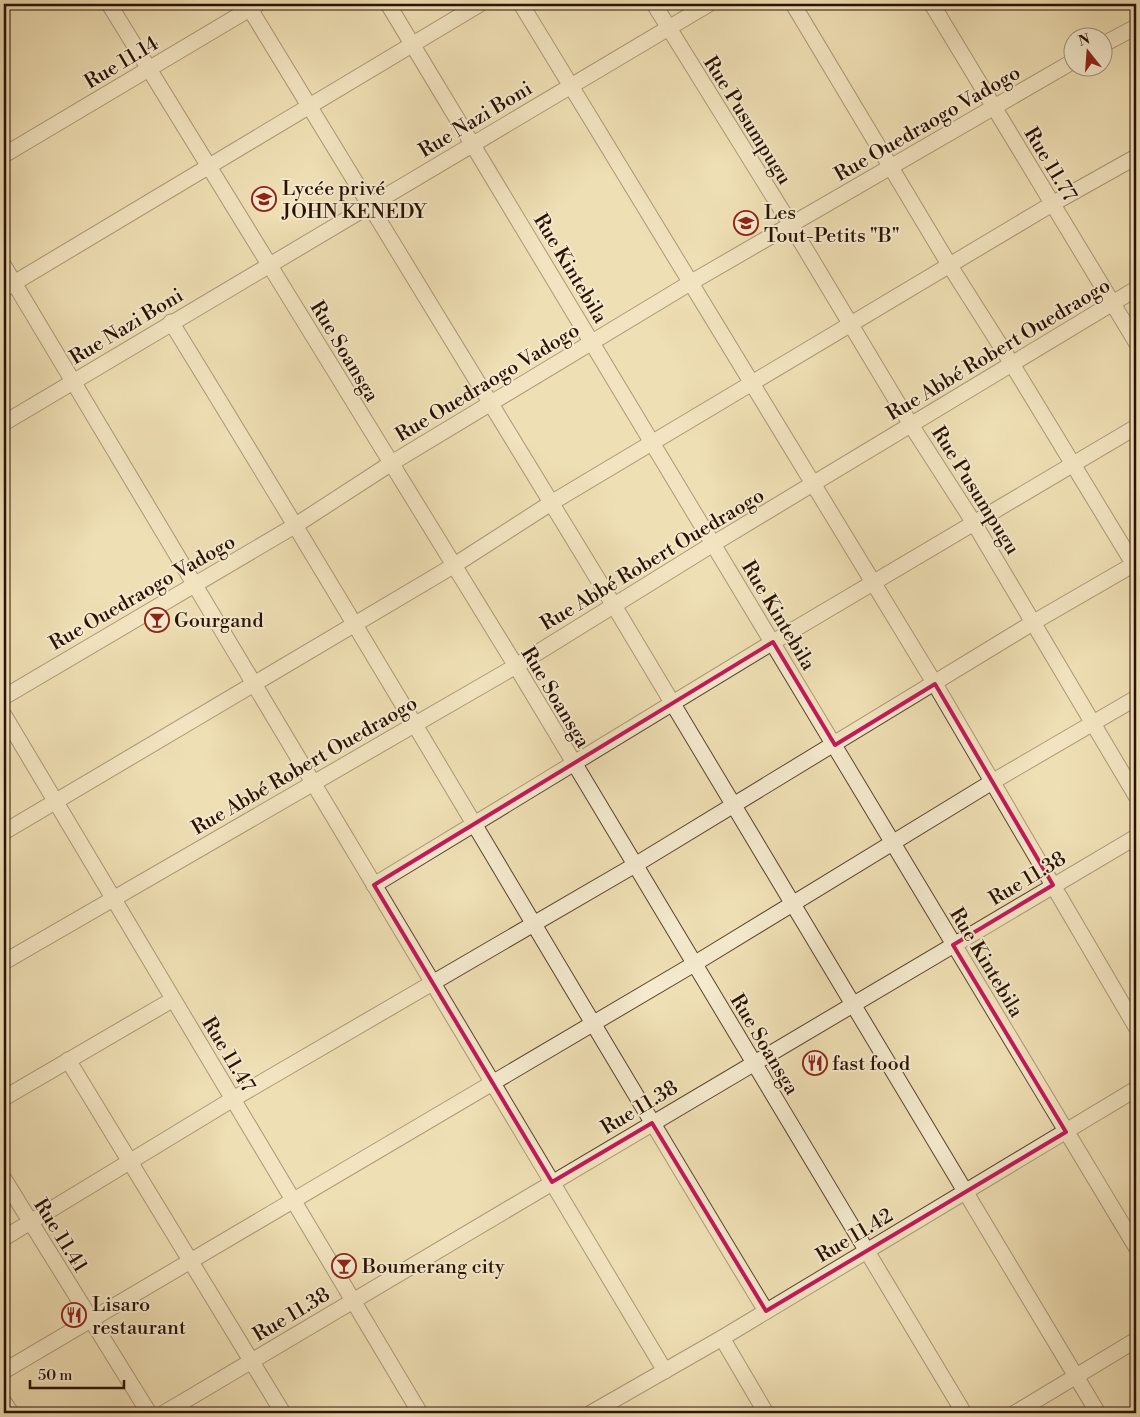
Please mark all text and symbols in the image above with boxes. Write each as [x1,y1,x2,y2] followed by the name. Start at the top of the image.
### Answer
[1062,28,1112,78] north arrow
[1077,30,1092,51] text: N
[80,31,164,95] street label: Rue 11.14
[697,52,797,190] street label: Rue Pusumpugu
[830,61,1025,188] street label: Rue Ouedraogo Vadogo
[414,76,538,164] street label: Rue Nazi Boni
[1018,123,1082,206] street label: Rue 11.77
[281,177,427,225] place label: Lycée privé JOHN KENEDY
[251,186,277,212] school or university icon: Lycée privé JOHN KENEDY
[764,201,900,249] place label: Les Tout-Petits "B"
[527,209,613,329] street label: Rue Kintebila
[733,210,759,236] school or university icon: Les Tout-Petits "B"
[882,273,1115,427] street label: Rue Abbé Robert Ouedraogo
[65,283,189,371] street label: Rue Nazi Boni
[304,297,384,408] street label: Rue Soansga
[391,318,584,448] street label: Rue Ouedraogo Vadogo
[925,422,1025,560] street label: Rue Pusumpugu
[536,483,769,637] street label: Rue Abbé Robert Ouedraogo
[45,530,240,657] street label: Rue Ouedraogo Vadogo
[735,556,821,676] street label: Rue Kintebila
[144,607,170,633] bar icon: Gourgand
[174,609,264,634] place label: Gourgand
[515,643,595,754] street label: Rue Soansga
[187,691,422,841] street label: Rue Abbé Robert Ouedraogo
[985,847,1071,912] street label: Rue 11.38
[943,903,1029,1023] street label: Rue Kintebila
[724,990,804,1101] street label: Rue Soansga
[196,1013,260,1097] street label: Rue 11.47
[802,1050,828,1076] restaurant icon: fast food
[832,1052,911,1077] place label: fast food
[597,1076,683,1141] street label: Rue 11.38
[27,1194,92,1278] street label: Rue 11.41
[812,1204,898,1269] street label: Rue 11.42
[331,1253,357,1279] bar icon: Boumerang city
[361,1255,505,1280] place label: Boumerang city
[249,1283,335,1348] street label: Rue 11.38
[92,1293,186,1341] place label: Lisaro restaurant
[61,1302,87,1328] restaurant icon: Lisaro restaurant
[30,1357,124,1389] scale bar
[38,1366,72,1385] text: 50 m

